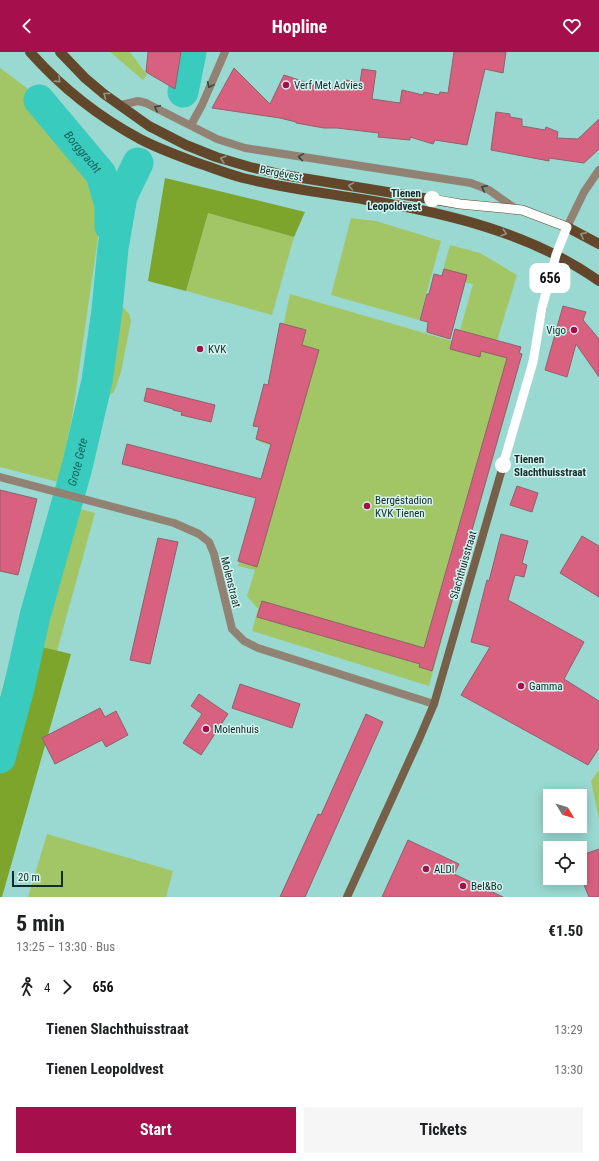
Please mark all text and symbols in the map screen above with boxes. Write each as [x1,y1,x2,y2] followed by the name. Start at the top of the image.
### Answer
[16,15,38,37] icon: back
[561,15,583,37] icon: heart
[272,16,327,37] text: Hopline
[53,75,60,82] one-way arrow
[294,79,363,92] place label: Verf Met Advies
[281,80,291,90] marker: Verf Met Advies
[207,81,215,88] one-way arrow
[104,93,111,100] one-way arrow
[154,105,161,113] one-way arrow
[61,128,105,176] water label: Borggracht
[298,153,304,162] one-way arrow
[220,155,227,164] one-way arrow
[259,163,303,184] street label: Bergévest
[347,182,354,191] one-way arrow
[481,185,489,193] one-way arrow
[367,187,422,213] place label: Tienen Leopoldvest
[424,191,440,207] marker: Tienen Leopoldvest
[500,228,507,237] one-way arrow
[580,232,587,240] one-way arrow
[527,265,573,291] line badge: 656
[539,270,561,286] text: 656
[546,324,566,337] place label: Vigo
[569,325,579,335] marker: Vigo
[208,343,226,356] place label: KVK
[195,344,205,354] marker: KVK
[65,436,91,488] water label: Grote Gete
[514,453,587,479] place label: Tienen Slachthuisstraat
[495,457,511,473] marker: Tienen Slachthuisstraat
[375,494,432,520] place label: Bergéstadion KVK Tienen
[362,501,372,511] marker: Bergéstadion KVK Tienen
[448,529,479,601] street label: Slachthuisstraat
[218,555,243,609] street label: Molenstraat
[529,680,563,693] place label: Gamma
[516,681,526,691] marker: Gamma
[214,723,259,736] place label: Molenhuis
[201,724,211,734] marker: Molenhuis
[543,789,587,833] north arrow
[543,789,587,885] map controls
[543,841,587,885] button: locate
[434,863,455,876] place label: ALDI
[421,864,431,874] marker: ALDI
[12,869,63,888] scale bar
[18,871,40,884] text: 20 m
[471,880,503,893] place label: Bel&Bo
[458,881,468,891] marker: Bel&Bo
[16,911,65,936] text: 5 min
[548,922,583,940] text: €1.50
[16,939,115,954] text: 13:25 – 13:30 · Bus
[16,976,38,998] icon: walk
[56,976,78,998] icon: forward
[92,979,114,995] text: 656
[44,980,50,995] text: 4
[46,1020,189,1038] text: Tienen Slachthuisstraat
[554,1022,583,1037] text: 13:29
[46,1060,164,1078] text: Tienen Leopoldvest
[554,1062,583,1077] text: 13:30
[16,1107,296,1153] button: Start
[304,1107,583,1153] button: Tickets

